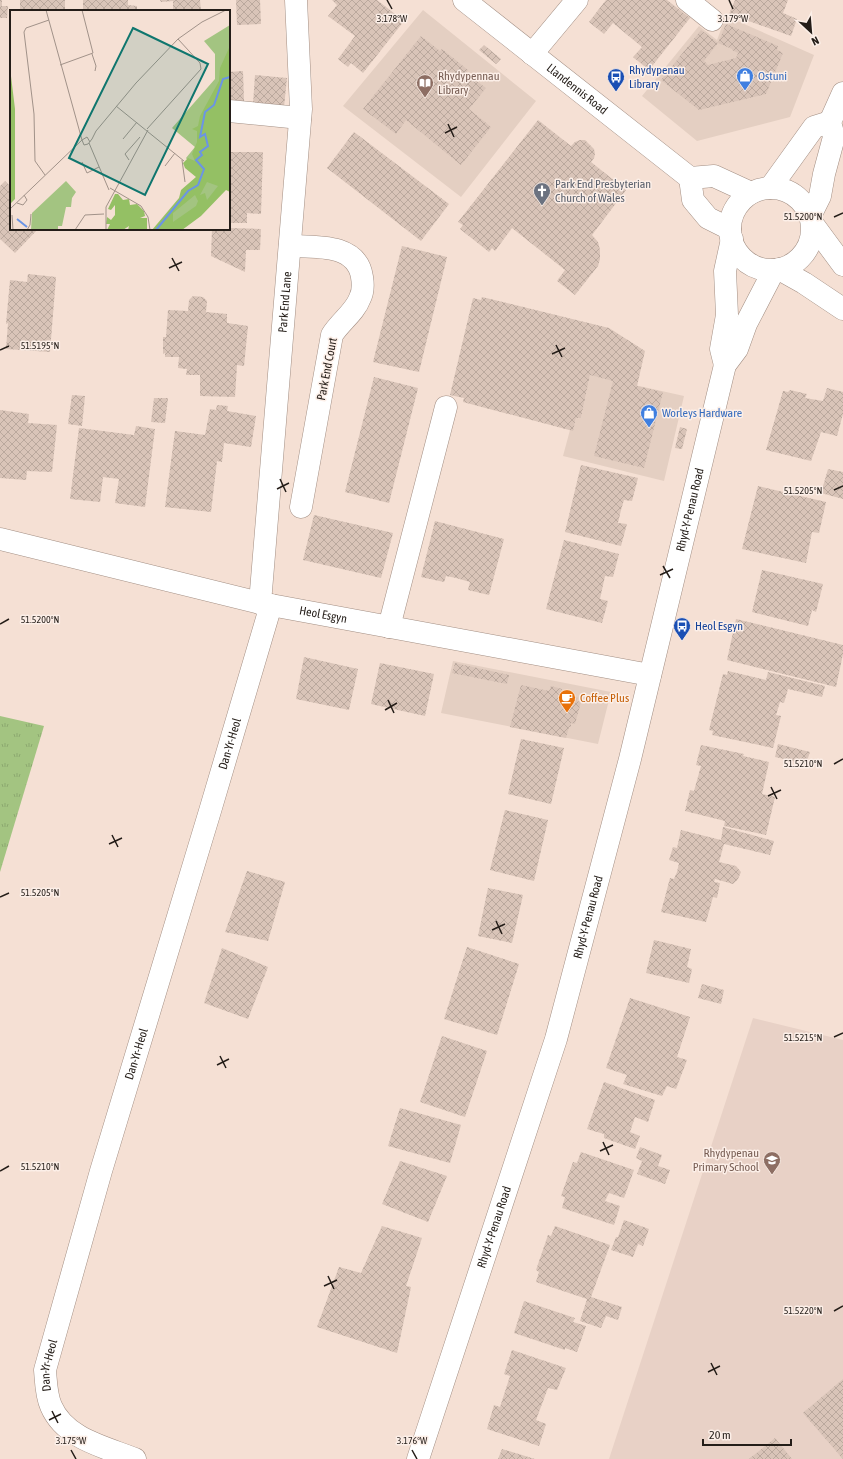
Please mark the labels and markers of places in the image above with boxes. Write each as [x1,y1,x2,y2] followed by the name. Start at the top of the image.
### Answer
[629,63,685,91] place label: Rhydypenau Library
[735,66,755,91] shop icon: Ostuni
[606,67,626,92] bus stop icon: Rhydypenau Library
[438,69,500,97] place label: Rhydypennau Library
[758,69,787,83] place label: Ostuni
[415,73,435,98] library icon: Rhydypennau Library
[555,177,651,205] place label: Park End Presbyterian Church of Wales
[532,181,552,206] church icon: Park End Presbyterian Church of Wales
[639,403,659,428] shop icon: Worleys Hardware
[662,406,742,420] place label: Worleys Hardware
[672,616,692,641] bus stop icon: Heol Esgyn
[695,619,743,633] place label: Heol Esgyn
[557,688,577,713] cafe icon: Coffee Plus
[580,691,629,705] place label: Coffee Plus
[693,1146,760,1174] place label: Rhydypenau Primary School
[762,1150,782,1175] school or university icon: Rhydypenau Primary School

